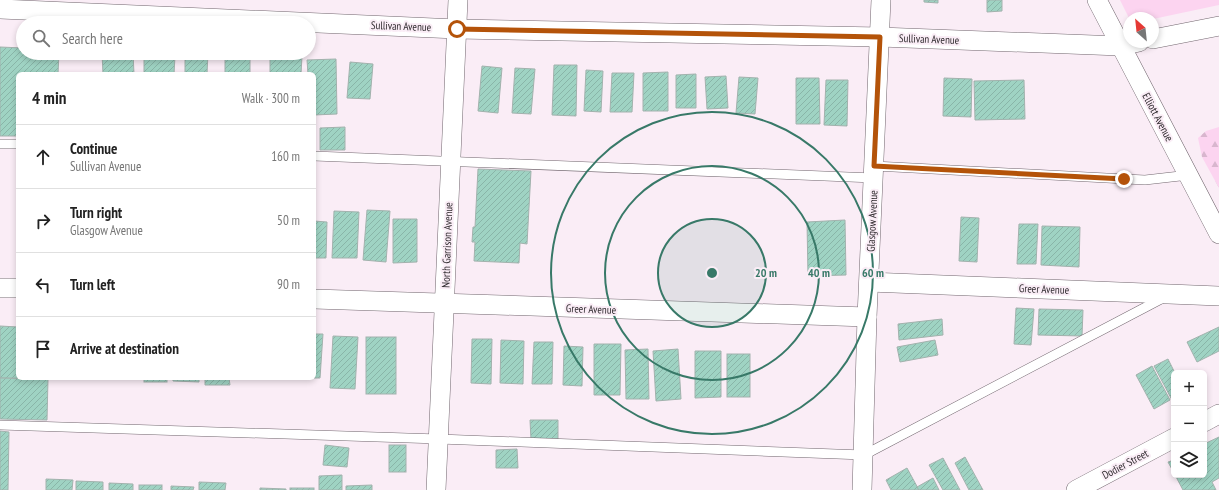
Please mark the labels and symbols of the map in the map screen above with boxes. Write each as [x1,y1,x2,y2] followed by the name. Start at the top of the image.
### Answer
[1123,12,1159,48] north arrow
[371,18,432,34] street label: Sullivan Avenue
[448,20,466,38] route start
[899,31,960,47] street label: Sullivan Avenue
[1139,90,1177,144] street label: Elliott Avenue
[1115,170,1133,188] route end
[863,189,881,252] street label: Glasgow Avenue
[439,202,456,288] street label: North Garrison Avenue
[755,265,777,280] text: 20 m
[808,265,830,280] text: 40 m
[862,265,884,280] text: 60 m
[705,266,719,280] centre of rings
[1019,281,1070,297] street label: Greer Avenue
[566,301,617,317] street label: Greer Avenue
[1099,446,1151,482] street label: Dodier Street

